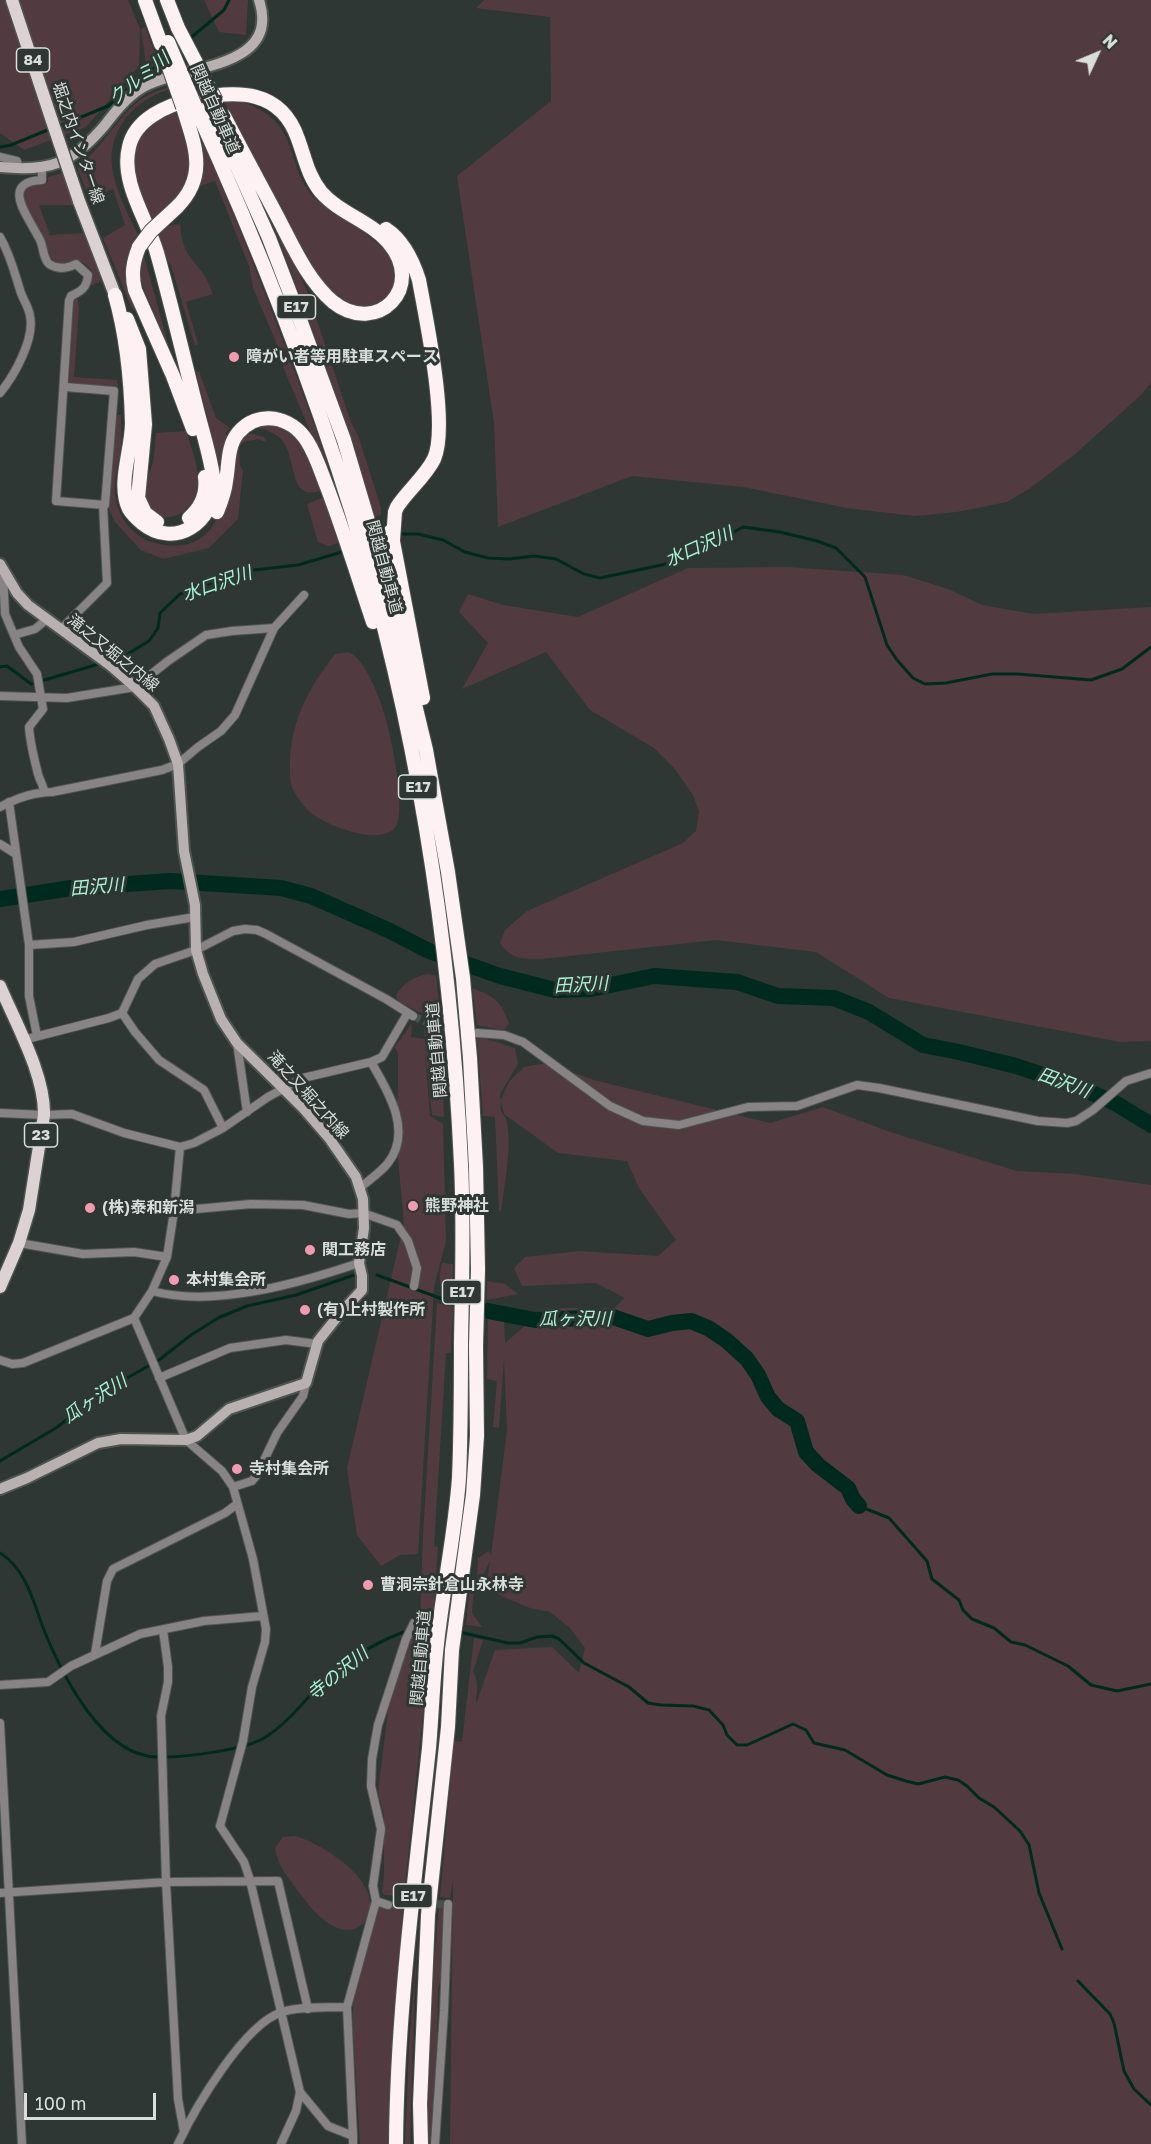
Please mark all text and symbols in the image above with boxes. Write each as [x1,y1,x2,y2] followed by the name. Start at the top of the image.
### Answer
[1067,24,1127,84] north arrow
[1099,30,1121,53] text: N
[16,48,50,72] road number: 84
[104,48,174,110] water label: クルミ川
[187,61,243,157] street label: 関越自動車道
[48,79,108,207] street label: 堀之内インター線
[276,295,316,319] road number: E17
[246,347,438,367] place label: 障がい者等用駐車スペース
[227,350,241,364] marker: 障がい者等用駐車スペース
[362,518,406,616] street label: 関越自動車道
[662,522,736,572] water label: 水口沢川
[179,562,255,606] water label: 水口沢川
[63,610,163,696] street label: 滝之又堀之内線
[398,775,438,799] road number: E17
[69,874,125,900] water label: 田沢川
[553,973,609,997] water label: 田沢川
[423,1001,451,1099] street label: 関越自動車道
[263,1047,353,1143] street label: 滝之又堀之内線
[1035,1064,1093,1102] water label: 田沢川
[24,1123,57,1147] road number: 23
[425,1196,489,1216] place label: 熊野神社
[102,1198,194,1218] place label: (株)泰和新潟
[406,1199,420,1213] marker: 熊野神社
[83,1201,97,1215] marker: (株)泰和新潟
[322,1240,386,1260] place label: 関工務店
[303,1243,317,1257] marker: 関工務店
[186,1270,266,1290] place label: 本村集会所
[167,1273,181,1287] marker: 本村集会所
[442,1280,482,1304] road number: E17
[317,1300,425,1320] place label: (有)上村製作所
[298,1303,312,1317] marker: (有)上村製作所
[539,1308,611,1330] water label: 瓜ヶ沢川
[59,1370,131,1428] water label: 瓜ヶ沢川
[249,1459,329,1479] place label: 寺村集会所
[230,1462,244,1476] marker: 寺村集会所
[380,1575,524,1595] place label: 曹洞宗針倉山永林寺
[361,1578,375,1592] marker: 曹洞宗針倉山永林寺
[407,1609,435,1707] street label: 関越自動車道
[303,1643,373,1705] water label: 寺の沢川
[394,1884,432,1908] road number: E17
[27,2081,159,2119] scale bar
[35,2092,86,2114] text: 100 m

